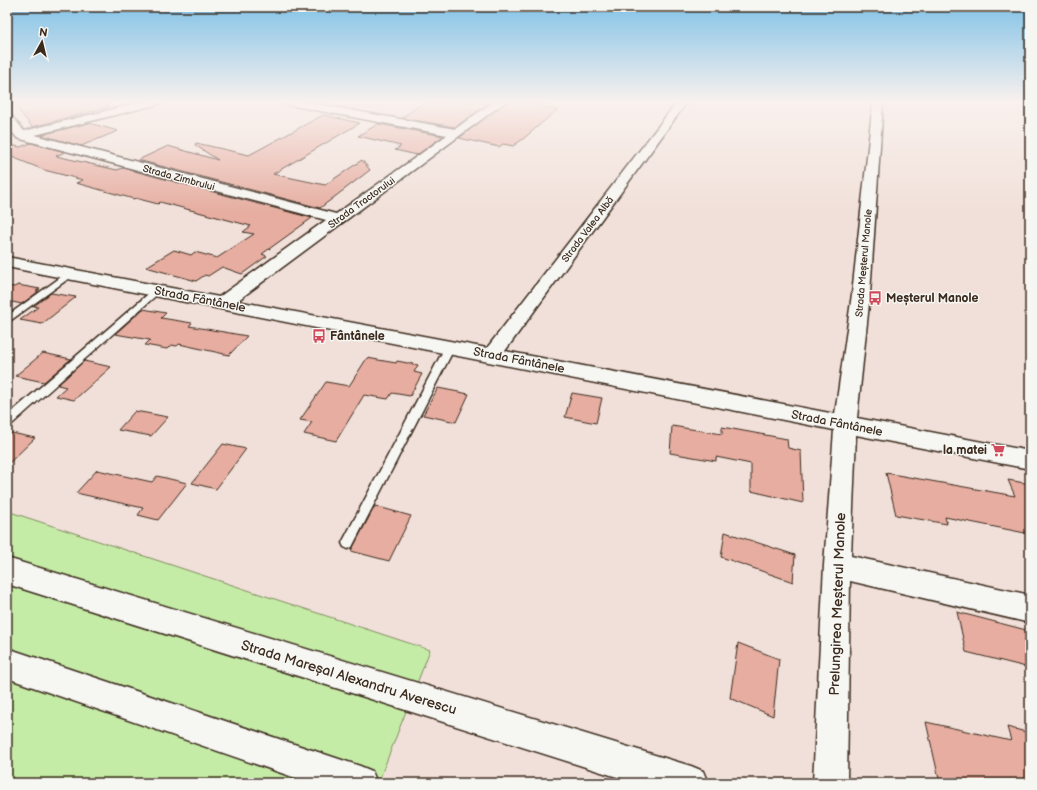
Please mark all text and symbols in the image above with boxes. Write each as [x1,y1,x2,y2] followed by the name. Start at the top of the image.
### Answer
[22,22,62,62] north arrow
[38,26,48,40] text: N
[141,163,216,193] street label: Strada Zimbrului
[326,175,397,231] street label: Strada Tractorului
[559,194,617,265] street label: Strada Valea Albă
[853,209,875,318] street label: Strada Meșterul Manole
[153,283,247,316] street label: Strada Fântânele
[867,290,883,306] bus stop icon: Meșterul Manole
[886,291,978,306] place label: Meșterul Manole
[311,328,327,344] bus stop icon: Fântânele
[330,329,385,344] place label: Fântânele
[472,344,566,377] street label: Strada Fântânele
[790,407,884,440] street label: Strada Fântânele
[990,442,1006,458] supermarket icon: la matei
[943,443,987,458] place label: la matei
[826,512,849,696] street label: Prelungirea Meșterul Manole
[239,637,459,718] street label: Strada Mareșal Alexandru Averescu

